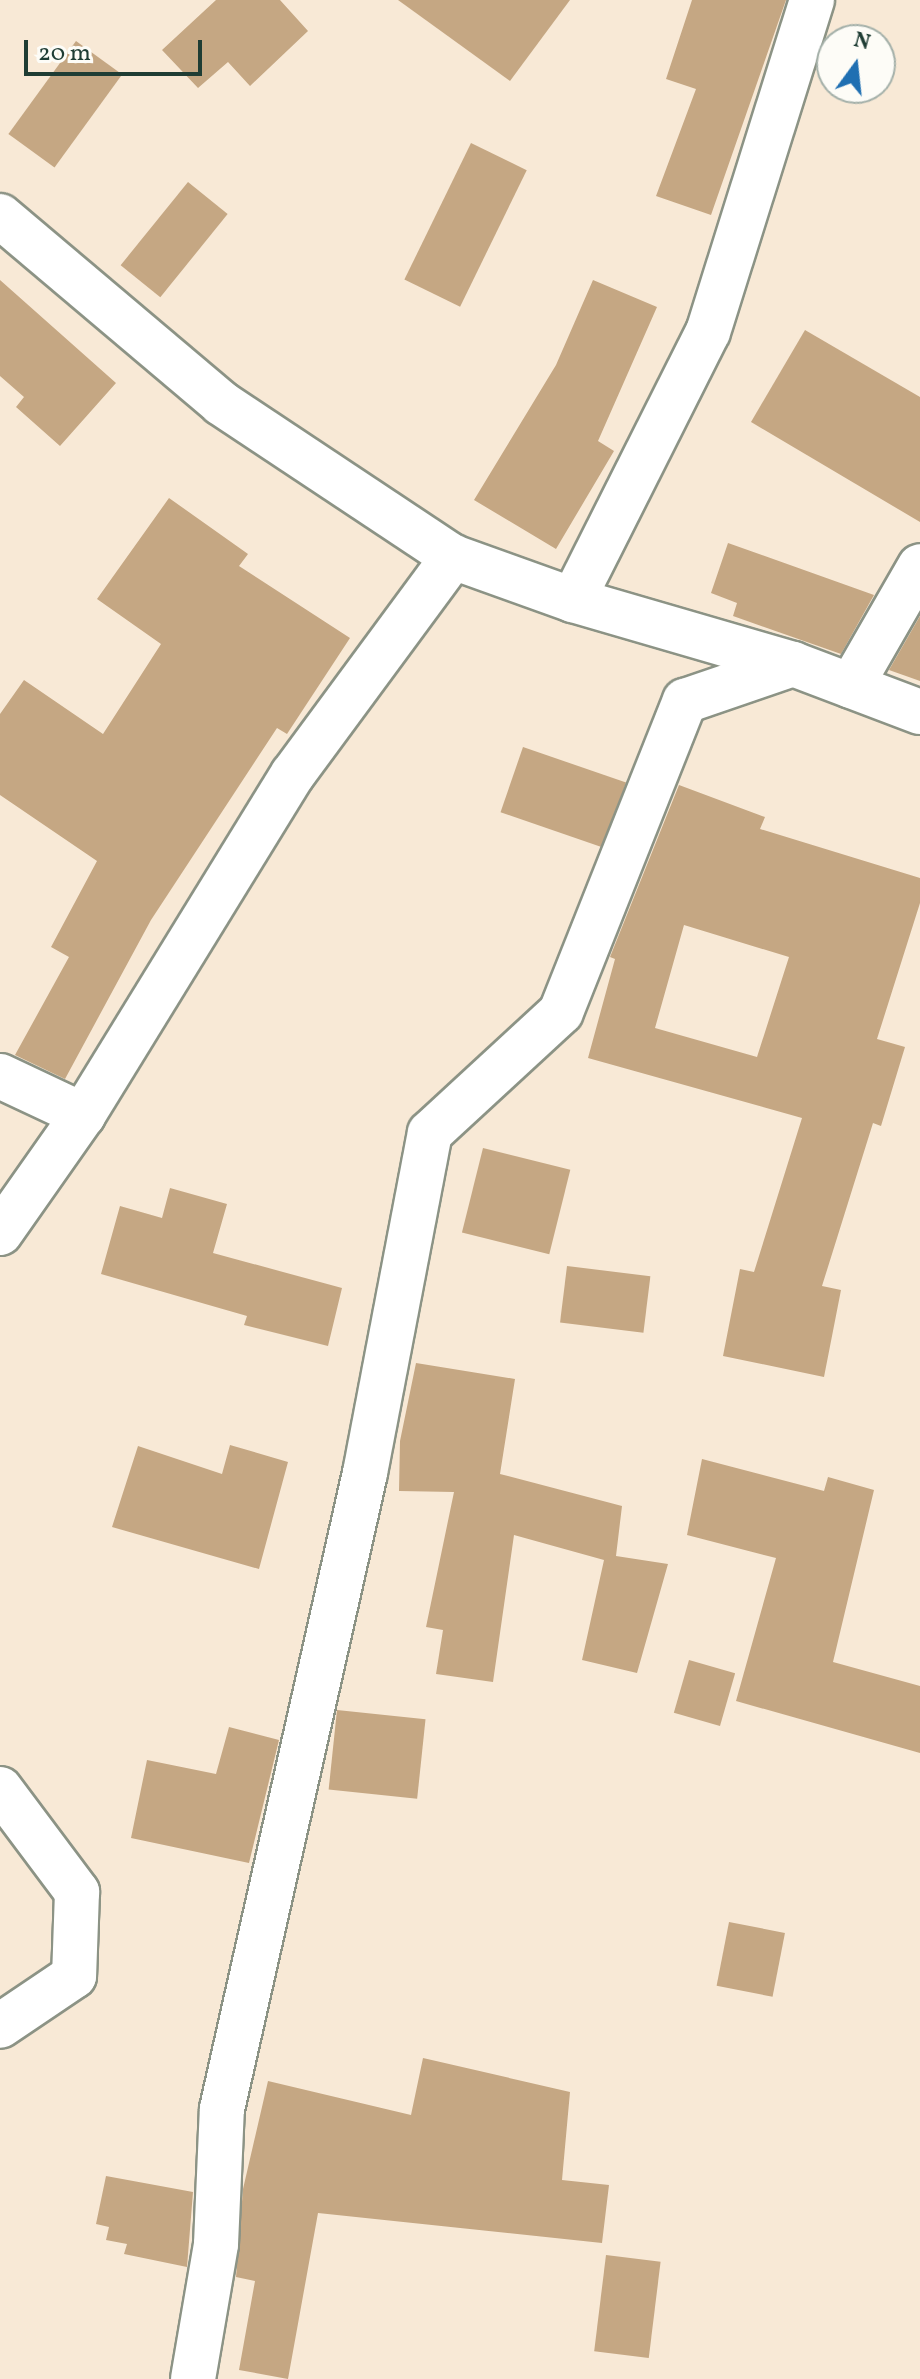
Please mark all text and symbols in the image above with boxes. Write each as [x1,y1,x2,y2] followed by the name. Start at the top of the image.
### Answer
[28,24,206,74] scale bar
[816,24,896,104] north arrow
[850,25,874,59] text: N
[38,37,91,71] text: 20 m

